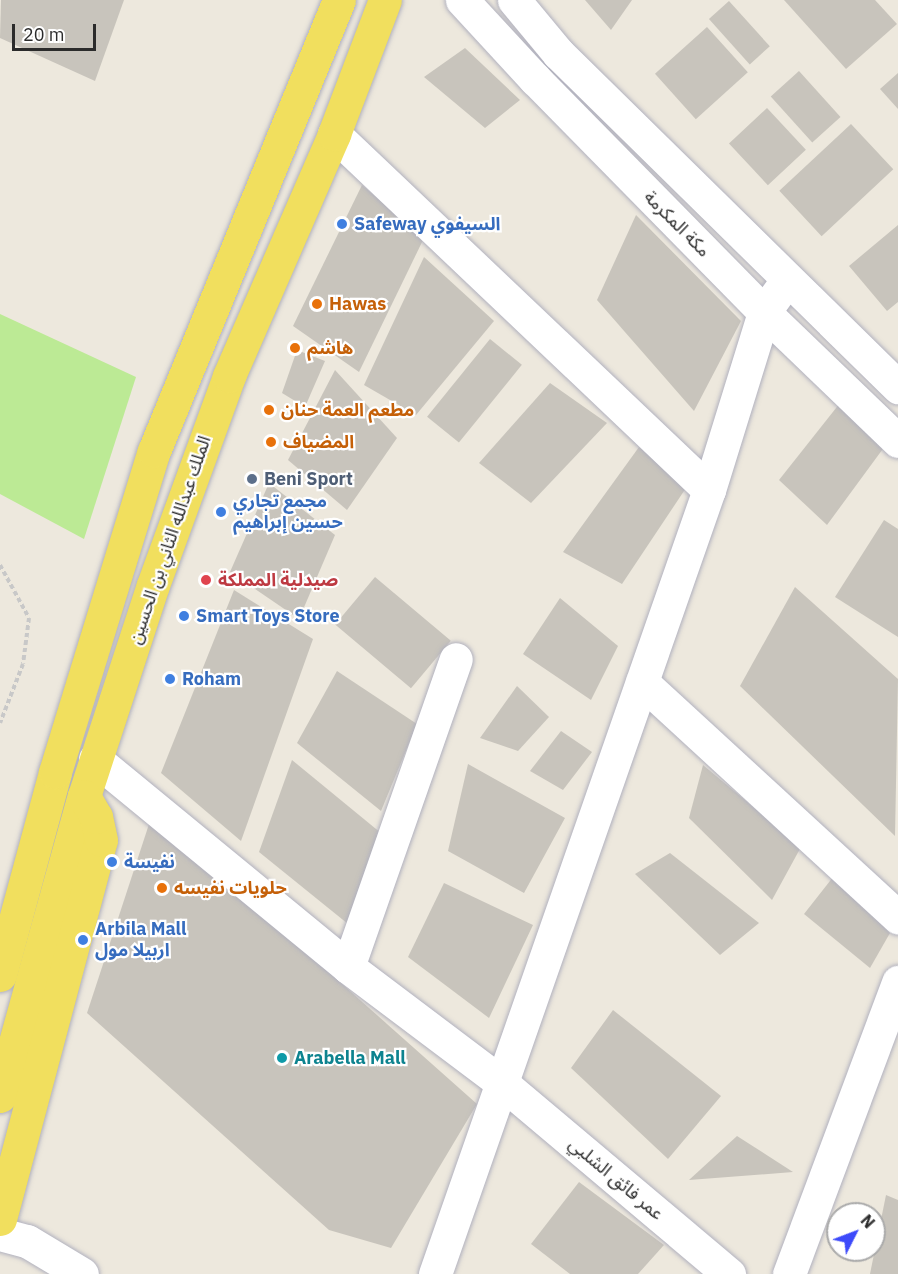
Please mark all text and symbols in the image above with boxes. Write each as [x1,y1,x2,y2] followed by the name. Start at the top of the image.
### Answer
[15,12,99,50] scale bar
[23,23,65,46] text: 20 m
[639,186,715,262] street label: مكة المكرمة
[354,213,500,235] place label: Safeway السيفوي
[335,217,349,231] marker: Safeway السيفوي
[329,293,386,315] place label: Hawas
[310,297,324,311] marker: Hawas
[307,337,353,359] place label: هاشم
[288,341,302,355] marker: هاشم
[281,399,414,421] place label: مطعم العمة حنان
[262,403,276,417] marker: مطعم العمة حنان
[283,431,354,453] place label: المضياف
[124,433,216,647] street label: الملك عبدالله الثاني بن الحسين
[264,435,278,449] marker: المضياف
[264,468,353,490] place label: Beni Sport
[245,472,259,486] marker: Beni Sport
[233,491,343,534] place label: مجمع تجاري حسين إبراهيم
[214,505,228,519] marker: مجمع تجاري حسين إبراهيم
[218,569,338,591] place label: صيدلية المملكة
[199,573,213,587] marker: صيدلية المملكة
[196,605,340,627] place label: Smart Toys Store
[177,609,191,623] marker: Smart Toys Store
[182,668,241,690] place label: Roham
[163,672,177,686] marker: Roham
[124,851,175,873] place label: نفيسة
[105,855,119,869] marker: نفيسة
[174,877,287,899] place label: حلويات نفيسه
[155,881,169,895] marker: حلويات نفيسه
[95,919,186,962] place label: Arbila Mall اربيلا مول
[76,933,90,947] marker: Arbila Mall اربيلا مول
[294,1047,406,1069] place label: Arabella Mall
[275,1051,289,1065] marker: Arabella Mall
[564,1133,668,1225] street label: عمر فائق الشلبي
[826,1202,886,1262] north arrow
[857,1210,879,1232] text: N

